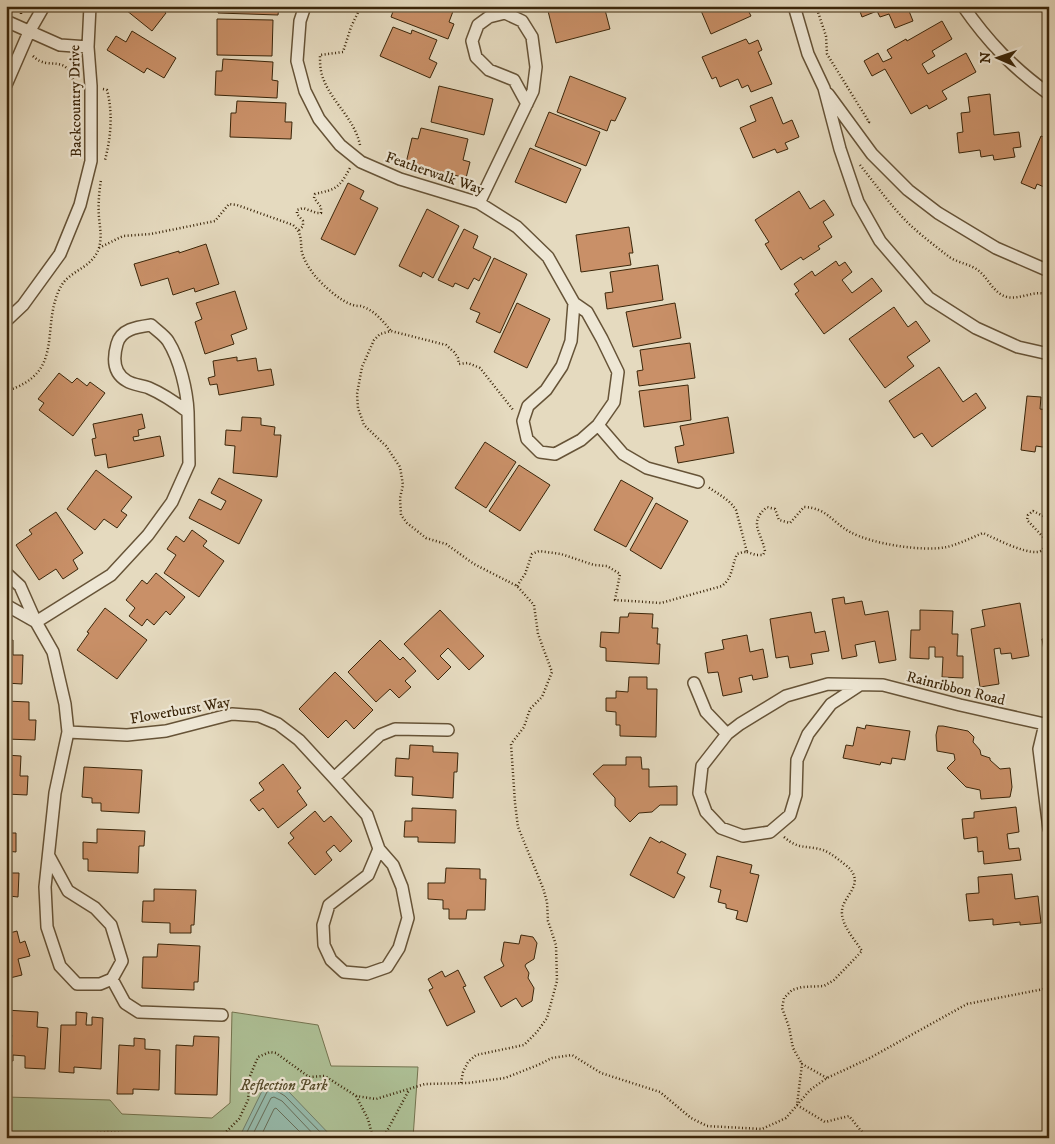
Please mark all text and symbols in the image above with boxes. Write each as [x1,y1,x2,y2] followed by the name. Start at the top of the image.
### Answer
[972,32,1022,82] north arrow
[65,45,86,157] street label: Backcountry Drive
[977,51,995,64] text: N
[383,148,488,200] street label: Featherwalk Way
[905,667,1008,710] street label: Rainribbon Road
[128,692,233,729] street label: Flowerburst Way
[239,1076,328,1095] park label: Reflection Park

